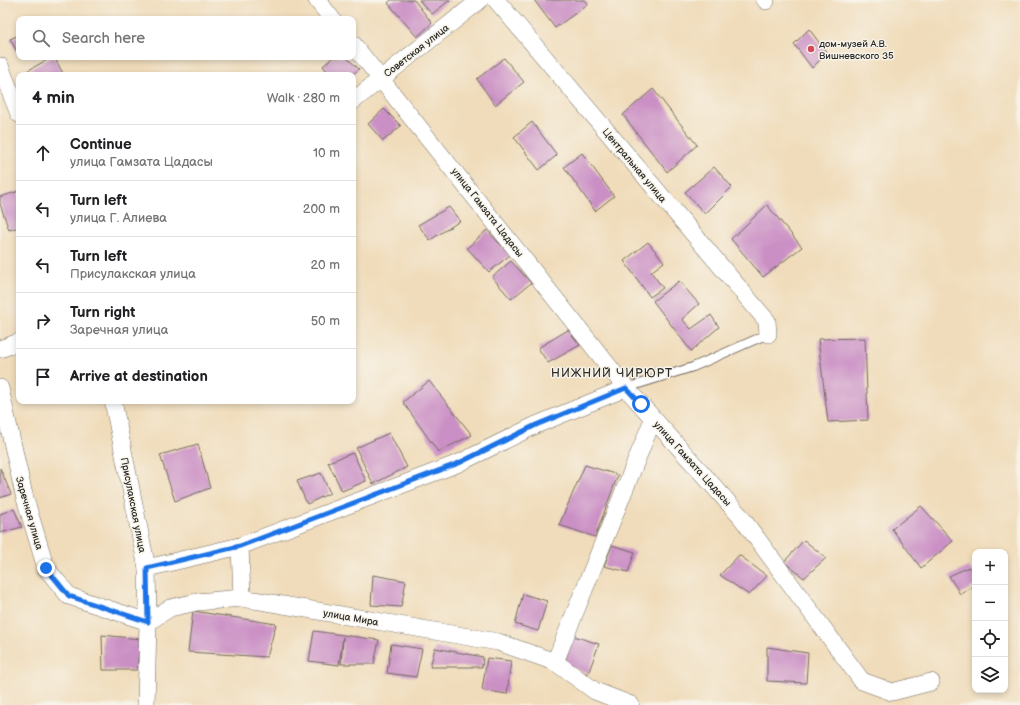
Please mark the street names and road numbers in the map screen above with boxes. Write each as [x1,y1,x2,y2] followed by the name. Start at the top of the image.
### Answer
[382,22,452,80] street label: Советская улица
[600,126,669,205] street label: Центральная улица
[449,166,526,260] street label: улица Гамзата Цадасы
[651,419,733,508] street label: улица Гамзата Цадасы
[118,456,148,554] street label: Присулакская улица
[13,475,45,551] street label: Заречная улица
[322,607,379,629] street label: улица Мира

